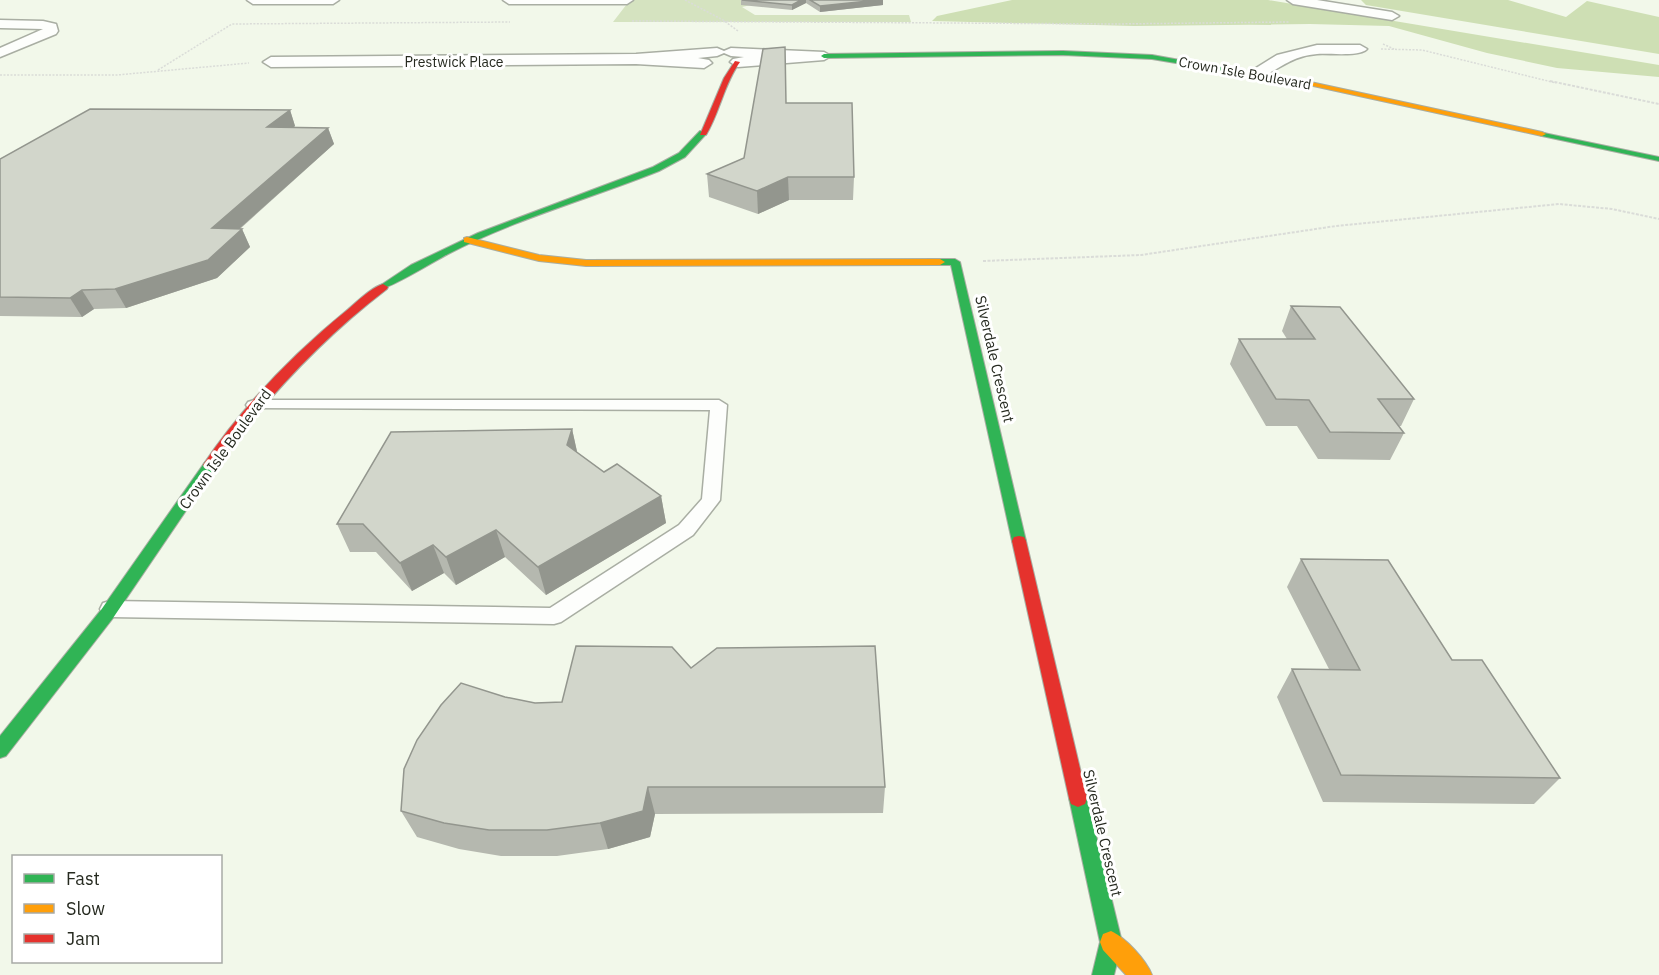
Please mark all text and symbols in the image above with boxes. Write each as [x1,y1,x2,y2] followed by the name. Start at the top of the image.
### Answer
[1177,52,1313,94] street label: Crown Isle Boulevard
[404,53,504,71] street label: Prestwick Place
[971,294,1019,424] street label: Silverdale Crescent
[175,385,275,513] street label: Crown Isle Boulevard
[1079,768,1127,898] street label: Silverdale Crescent
[12,855,222,963] legend
[66,867,100,890] text: Fast
[66,897,105,920] text: Slow
[66,927,101,950] text: Jam

